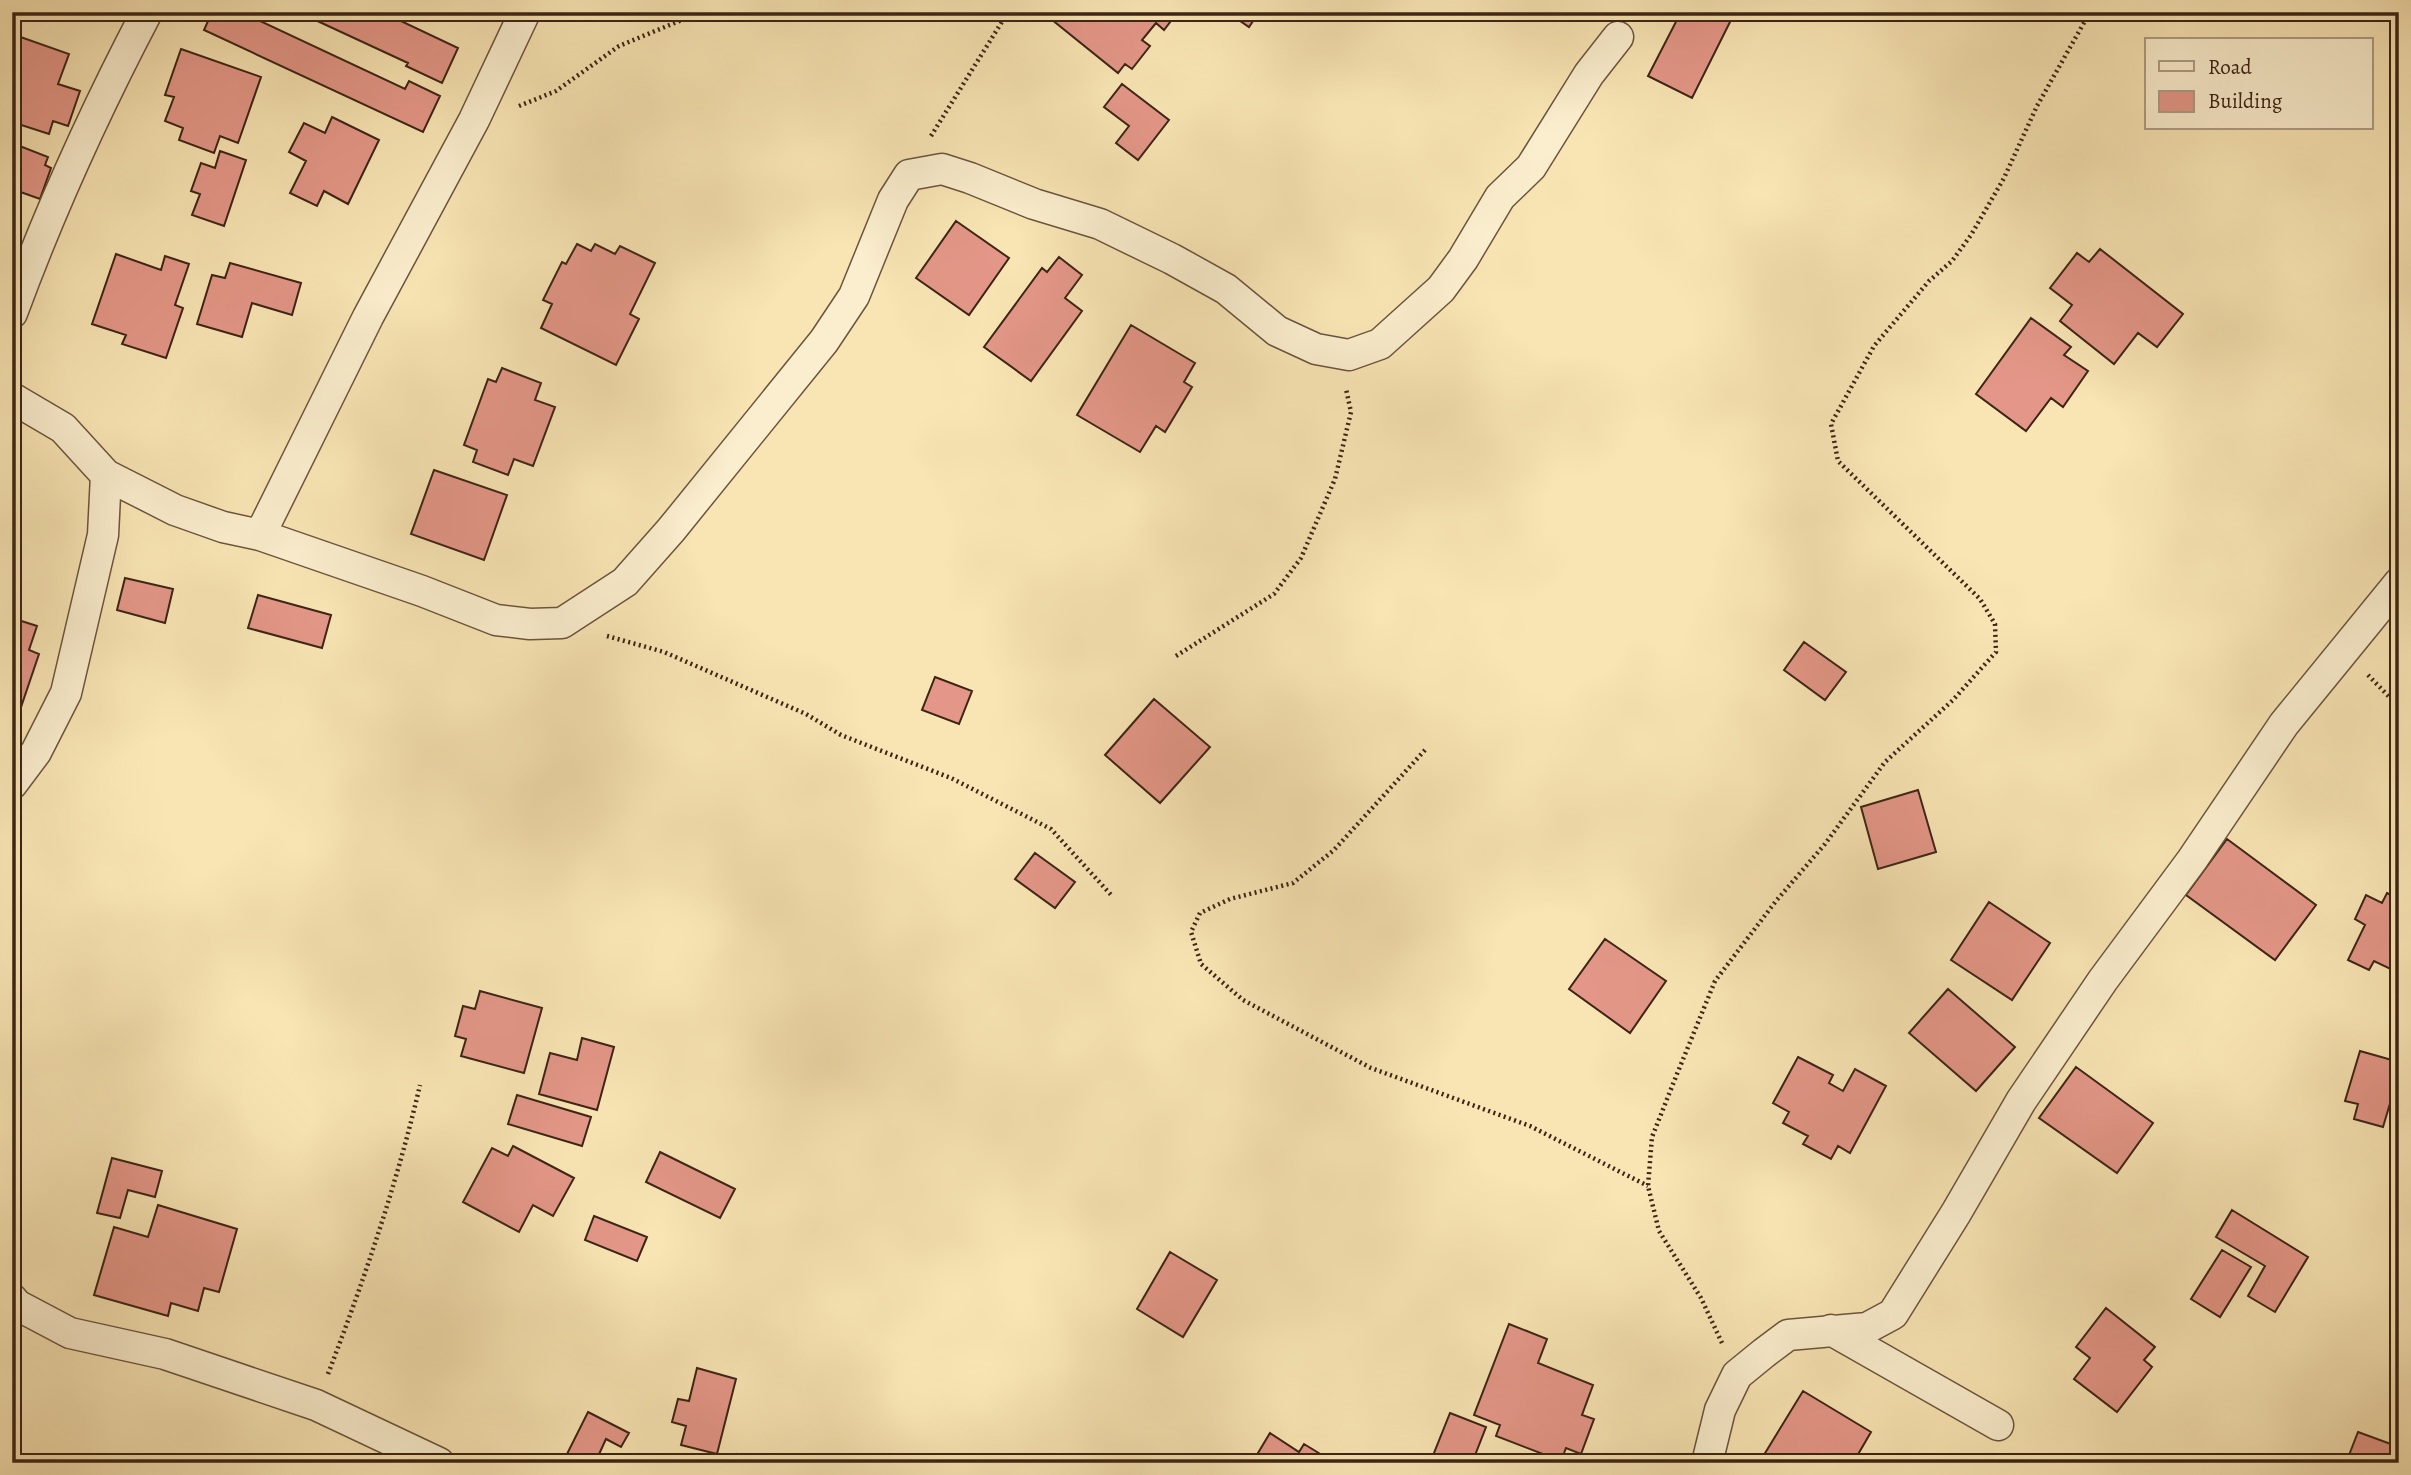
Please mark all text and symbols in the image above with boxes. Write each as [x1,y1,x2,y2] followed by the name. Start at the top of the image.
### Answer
[2145,38,2372,130] legend
[2208,53,2252,81] text: Road
[2208,87,2283,115] text: Building

